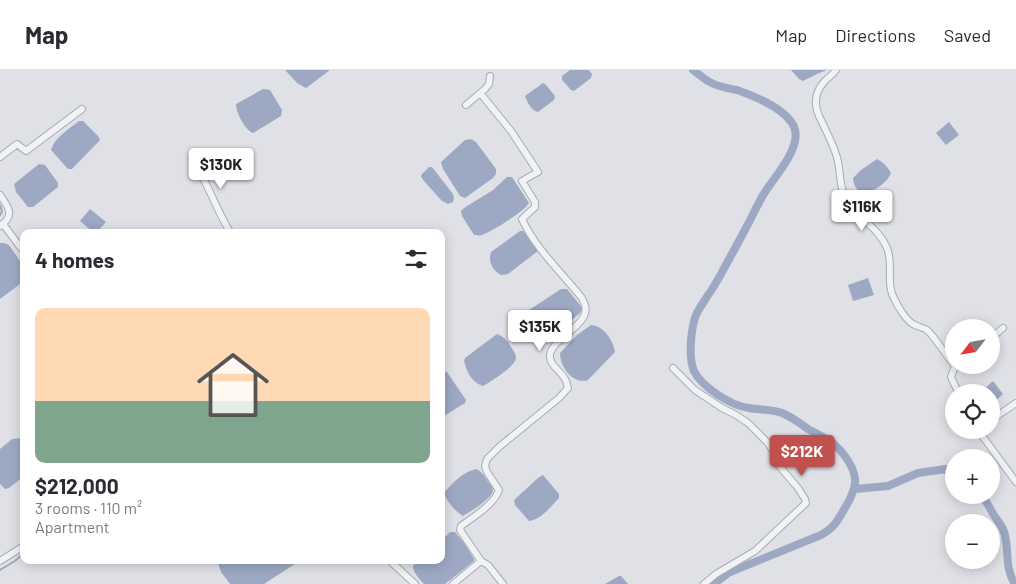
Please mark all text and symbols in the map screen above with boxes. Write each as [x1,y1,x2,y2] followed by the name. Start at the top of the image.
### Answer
[25,20,68,49] text: Map
[775,24,807,46] text: Map
[835,24,916,46] text: Directions
[944,24,991,46] text: Saved
[186,148,256,190] pin: $130K
[200,154,242,173] text: $130K
[827,190,897,232] pin: $116K
[842,196,882,215] text: $116K
[402,245,430,273] icon: filters
[35,247,114,272] text: 4 homes
[505,310,575,352] pin: $135K
[519,316,561,335] text: $135K
[945,319,1000,374] north arrow
[945,319,1000,569] map controls
[188,340,278,430] icon: home
[945,384,1000,439] button: locate
[767,434,837,477] pin: $212K
[781,441,823,460] text: $212K
[945,449,1000,504] button: +
[35,473,119,498] text: $212,000
[35,498,142,517] text: 3 rooms · 110 m²
[945,514,1000,569] button: −
[35,517,110,536] text: Apartment

